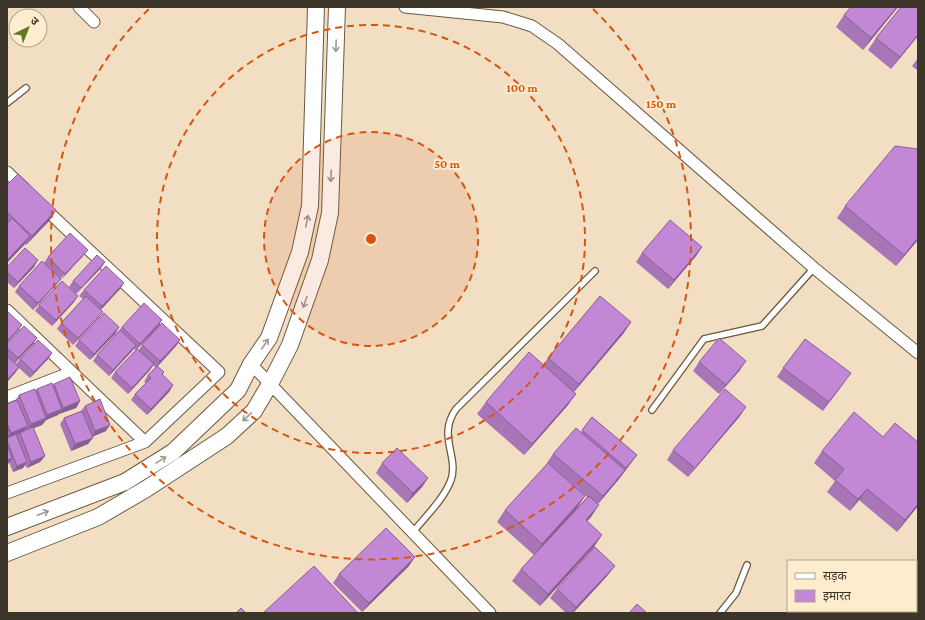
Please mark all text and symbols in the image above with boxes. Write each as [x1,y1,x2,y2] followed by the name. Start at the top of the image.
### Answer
[8,8,48,48] north arrow
[28,14,42,28] text: उ
[332,39,340,52] one-way arrow
[506,81,539,95] text: 100 m
[646,97,677,111] text: 150 m
[434,157,461,171] text: 50 m
[328,169,335,182] one-way arrow
[303,215,311,228] one-way arrow
[364,232,378,246] centre of rings
[301,296,308,309] one-way arrow
[261,338,269,349] one-way arrow
[242,413,252,422] one-way arrow
[155,455,167,463] one-way arrow
[37,509,49,517] one-way arrow
[787,560,917,612] legend
[823,569,848,583] text: सड़क
[823,589,852,603] text: इमारत

